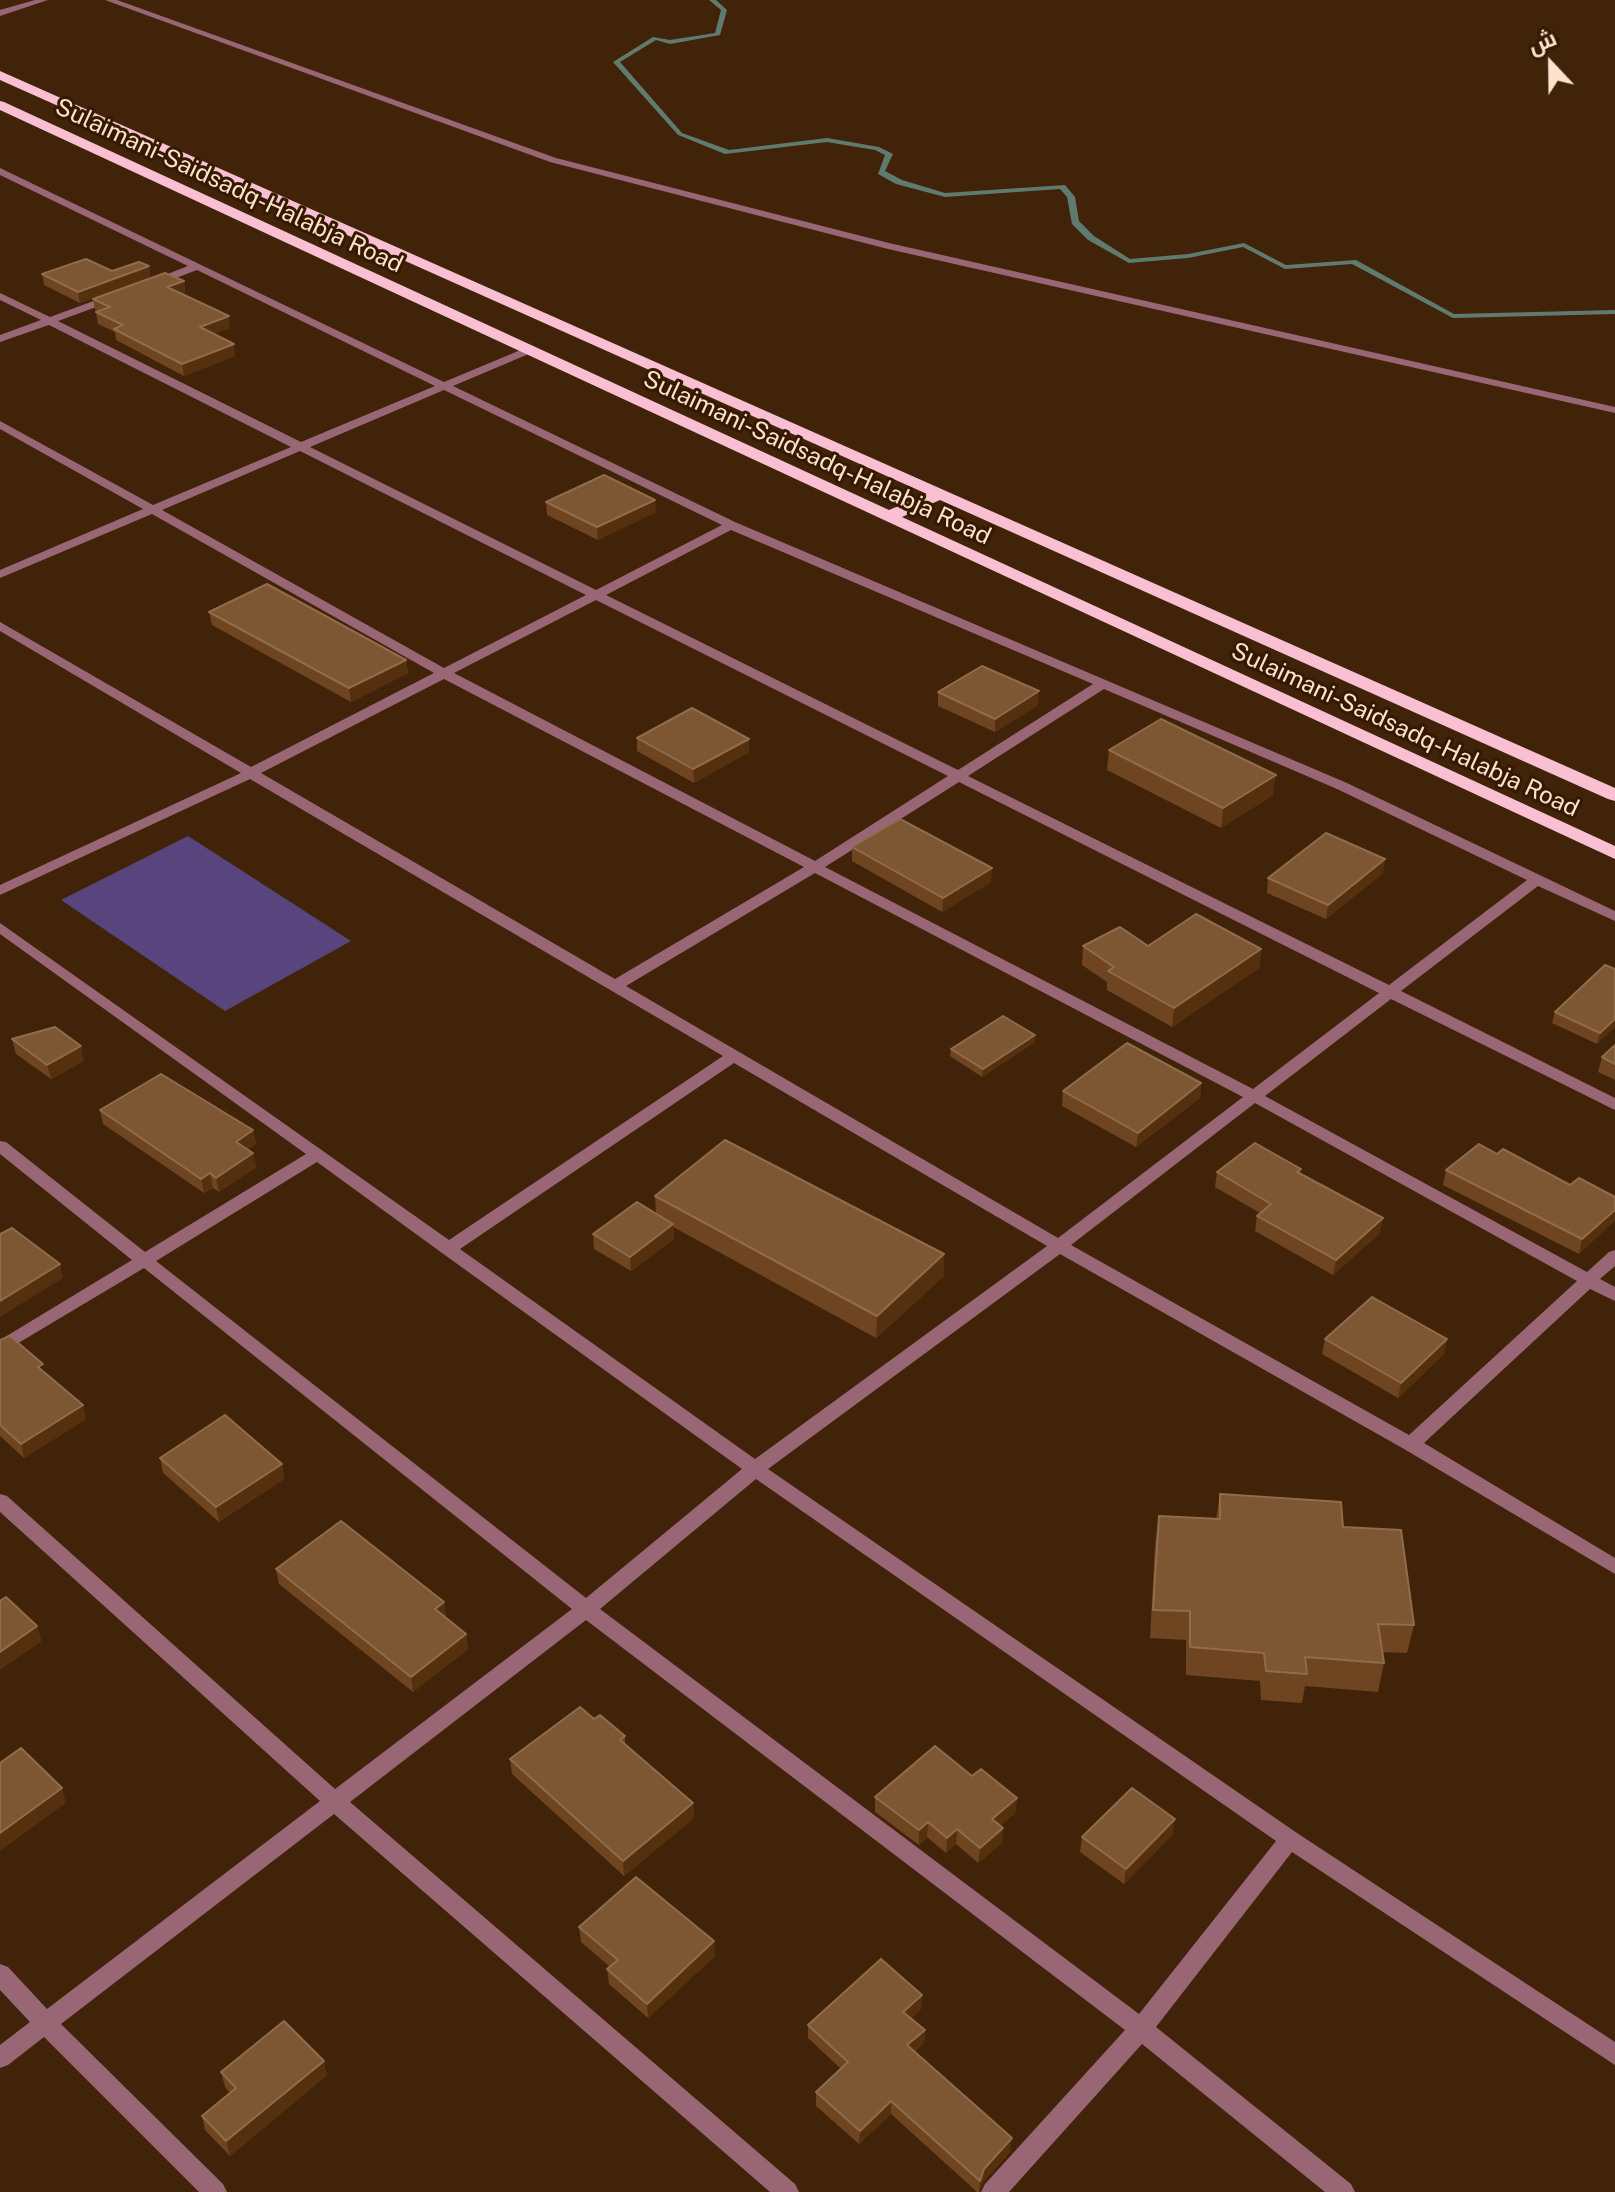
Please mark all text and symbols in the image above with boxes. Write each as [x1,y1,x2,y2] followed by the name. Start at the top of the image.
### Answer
[1511,24,1591,104] north arrow
[1524,24,1560,59] text: ش
[51,93,407,279] street label: Sulaimani-Saidsadq-Halabja Road
[639,365,995,551] street label: Sulaimani-Saidsadq-Halabja Road
[1227,637,1583,823] street label: Sulaimani-Saidsadq-Halabja Road

